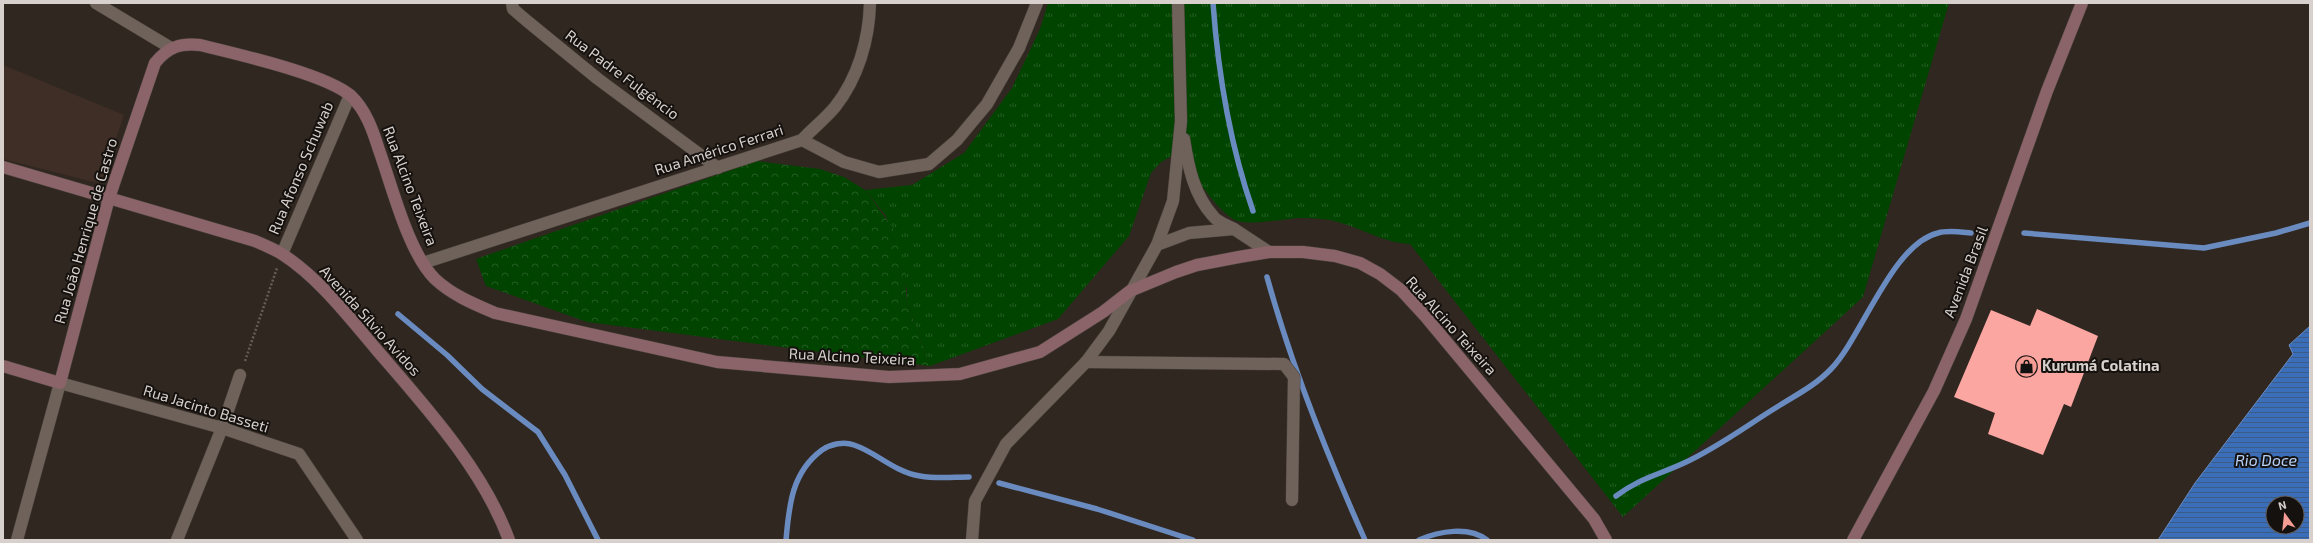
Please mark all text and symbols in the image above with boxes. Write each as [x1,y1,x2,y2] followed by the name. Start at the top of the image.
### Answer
[562,26,683,123] street label: Rua Padre Fulgêncio
[264,98,336,237] street label: Rua Afonso Schuwab
[652,120,785,178] street label: Rua Américo Ferrari
[380,123,442,248] street label: Rua Alcino Teixeira
[50,136,120,326] street label: Rua João Henrique de Castro
[1939,223,1991,320] street label: Avenida Brasil
[316,261,425,379] street label: Avenida Sílvio Avidos
[1403,272,1501,378] street label: Rua Alcino Teixeira
[788,344,916,368] street label: Rua Alcino Teixeira
[2014,353,2040,379] shop icon: Kurumá Colatina
[2042,356,2160,374] place label: Kurumá Colatina
[141,380,271,436] street label: Rua Jacinto Basseti
[2235,450,2298,469] water label: Rio Doce
[2265,495,2305,535] north arrow
[2277,498,2288,512] text: N

